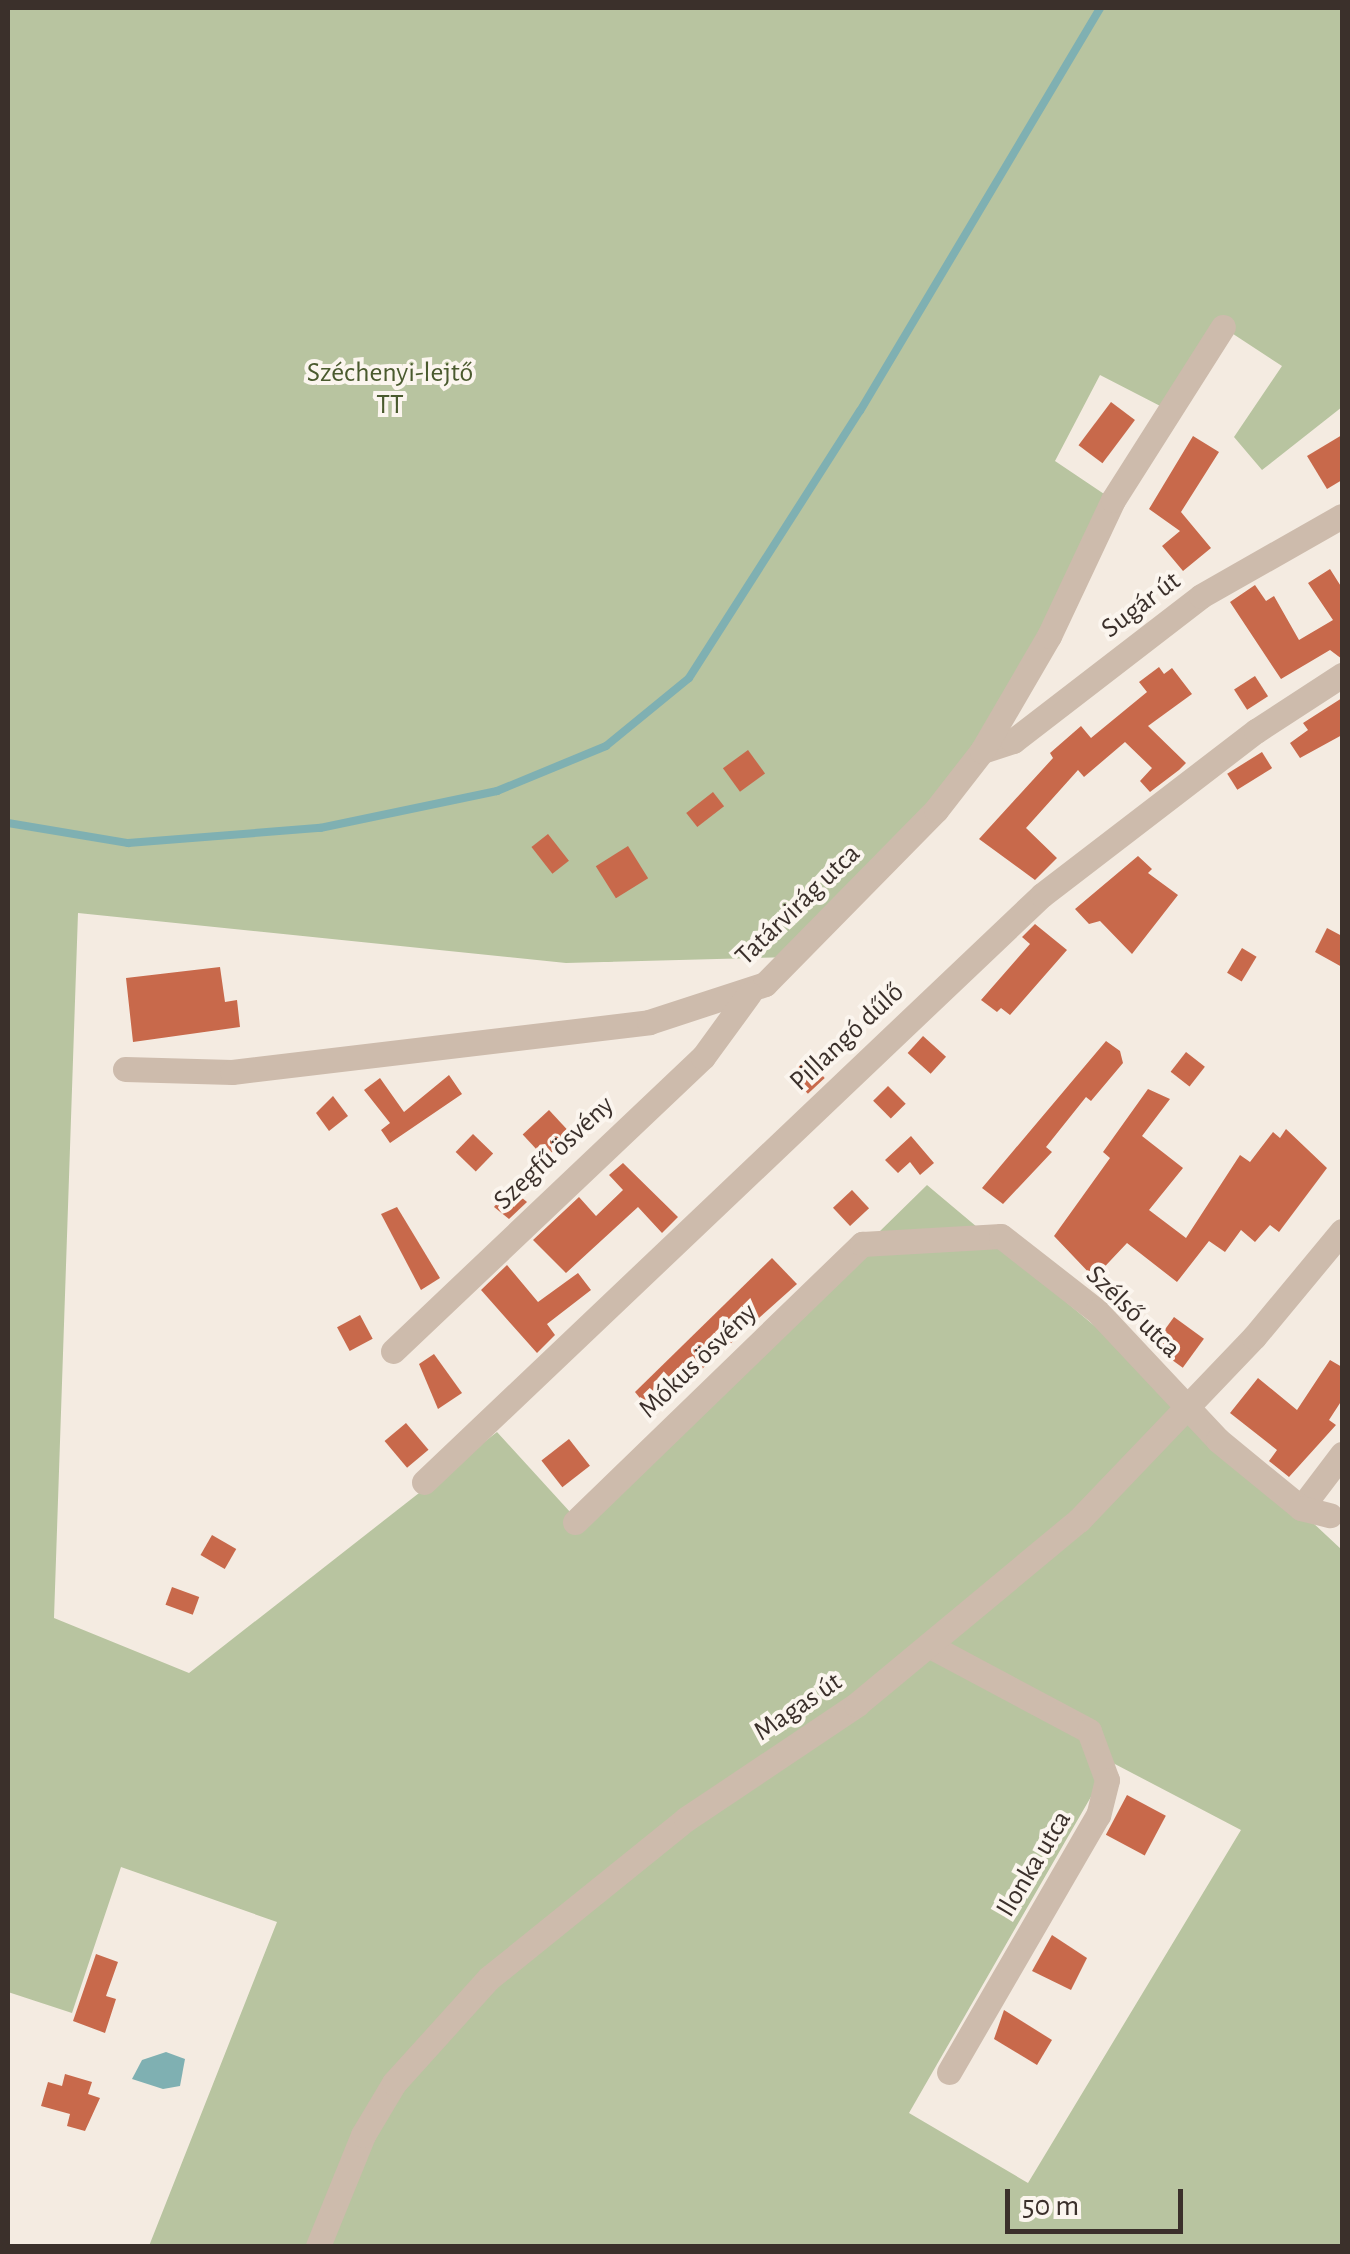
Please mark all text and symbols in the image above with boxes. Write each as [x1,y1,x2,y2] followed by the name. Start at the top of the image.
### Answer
[307,356,473,422] park label: Széchenyi-lejtő TT
[1095,564,1187,646] street label: Sugár út
[729,837,867,973] street label: Tatárvirág utca
[783,976,911,1098] street label: Pillangó dűlő
[487,1089,621,1217] street label: Szegfű ösvény
[1078,1259,1188,1365] street label: Szélső utca
[632,1296,764,1426] street label: Mókus ösvény
[748,1665,848,1749] street label: Magas út
[989,1805,1079,1923] street label: Ilonka utca
[1010,2169,1188,2231] scale bar
[1022,2191,1079,2221] text: 50 m

